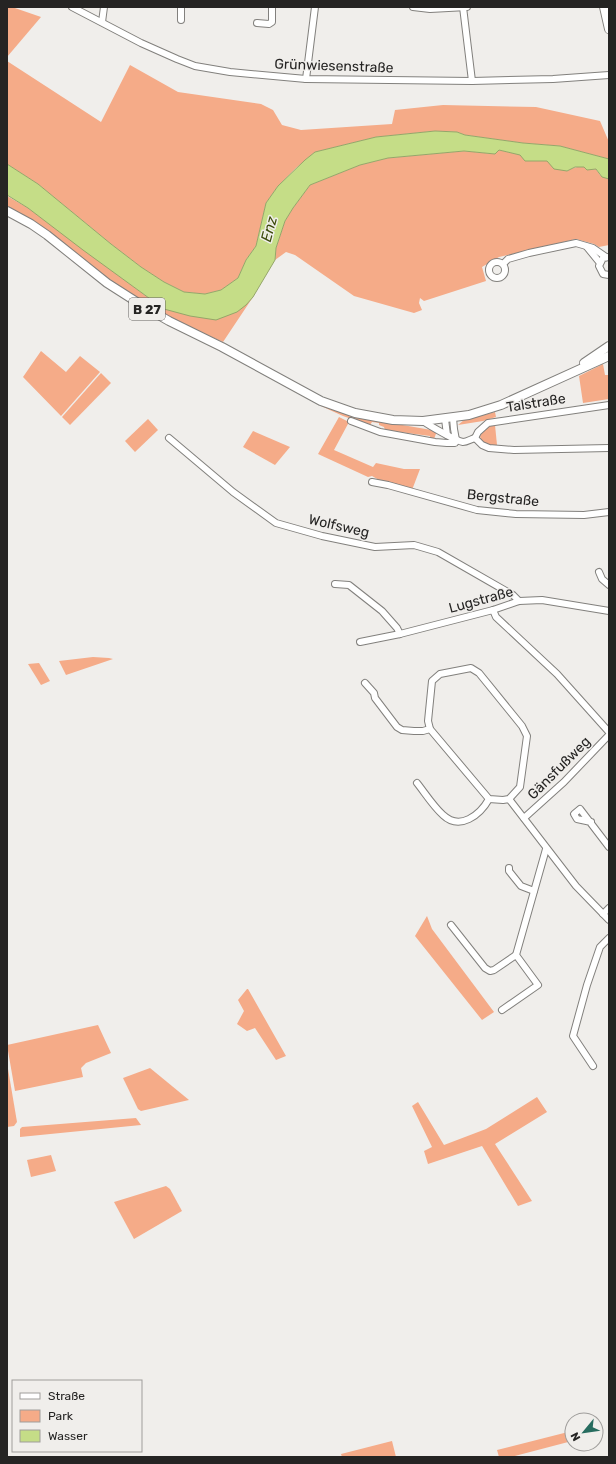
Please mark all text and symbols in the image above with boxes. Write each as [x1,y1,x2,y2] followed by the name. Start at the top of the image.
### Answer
[274,55,394,77] street label: Grünwiesenstraße
[257,214,281,244] water label: Enz
[129,298,165,320] road number: B 27
[505,390,567,416] street label: Talstraße
[466,486,540,510] street label: Bergstraße
[307,511,371,541] street label: Wolfsweg
[447,583,515,617] street label: Lugstraße
[524,733,594,803] street label: Gänsfußweg
[12,1380,142,1452] legend
[48,1389,85,1403] text: Straße
[48,1409,74,1423] text: Park
[564,1412,604,1452] north arrow
[48,1429,88,1443] text: Wasser
[568,1430,583,1443] text: N

